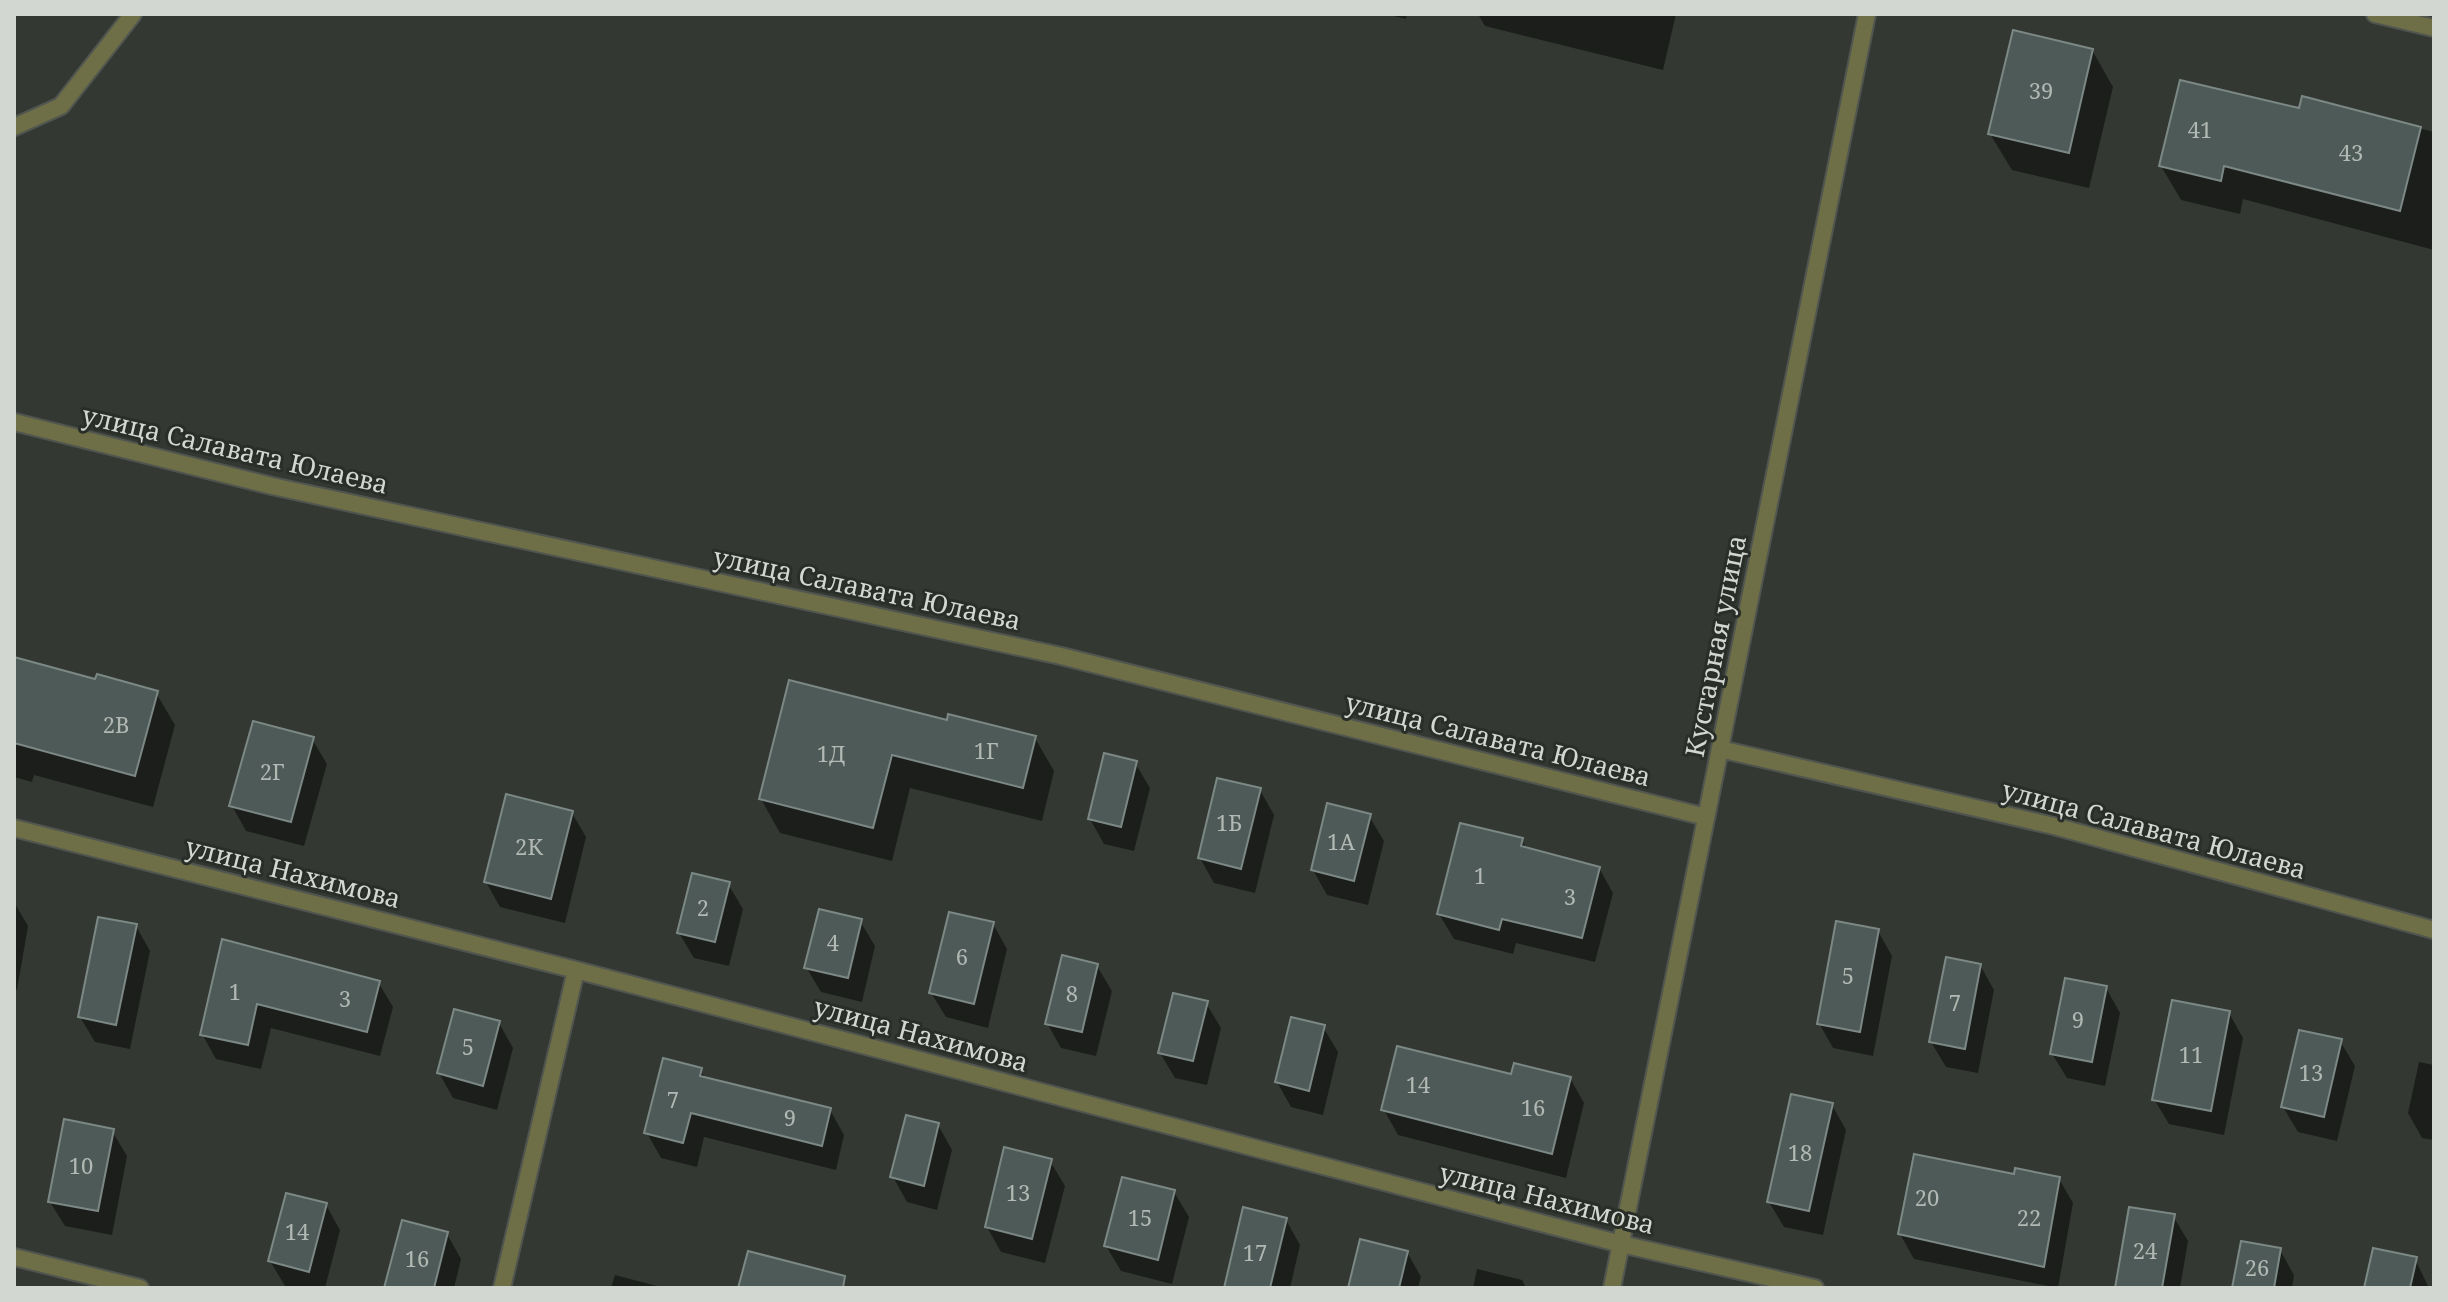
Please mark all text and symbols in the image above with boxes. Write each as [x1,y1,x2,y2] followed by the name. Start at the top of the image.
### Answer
[2029,75,2053,105] house number: 39
[2188,114,2212,144] house number: 41
[2339,137,2363,167] house number: 43
[78,396,392,502] street label: улица Салавата Юлаева
[1676,532,1754,760] street label: Кустарная улица
[710,538,1024,638] street label: улица Салавата Юлаева
[1342,684,1655,794] street label: улица Салавата Юлаева
[103,709,129,739] house number: 2В
[974,735,998,765] house number: 1Г
[817,738,845,768] house number: 1Д
[260,756,284,786] house number: 2Г
[1998,771,2310,887] street label: улица Салавата Юлаева
[1216,807,1242,837] house number: 1Б
[1327,826,1355,856] house number: 1А
[182,828,405,916] street label: улица Нахимова
[515,831,543,861] house number: 2К
[1474,860,1486,890] house number: 1
[1564,881,1576,911] house number: 3
[697,892,709,922] house number: 2
[827,927,839,957] house number: 4
[956,941,968,971] house number: 6
[1842,960,1854,990] house number: 5
[229,976,241,1006] house number: 1
[1066,978,1078,1008] house number: 8
[339,983,351,1013] house number: 3
[1949,987,1961,1017] house number: 7
[810,988,1033,1080] street label: улица Нахимова
[2072,1004,2084,1034] house number: 9
[462,1031,474,1061] house number: 5
[2179,1039,2203,1069] house number: 11
[2299,1057,2323,1087] house number: 13
[1406,1069,1430,1099] house number: 14
[667,1084,679,1114] house number: 7
[1521,1092,1545,1122] house number: 16
[784,1102,796,1132] house number: 9
[1788,1137,1812,1167] house number: 18
[69,1150,93,1180] house number: 10
[1436,1154,1659,1242] street label: улица Нахимова
[1006,1177,1030,1207] house number: 13
[1915,1182,1939,1212] house number: 20
[1128,1202,1152,1232] house number: 15
[2017,1202,2041,1232] house number: 22
[285,1216,309,1246] house number: 14
[2133,1235,2157,1265] house number: 24
[1243,1237,1267,1267] house number: 17
[405,1243,429,1273] house number: 16
[2245,1252,2269,1282] house number: 26

